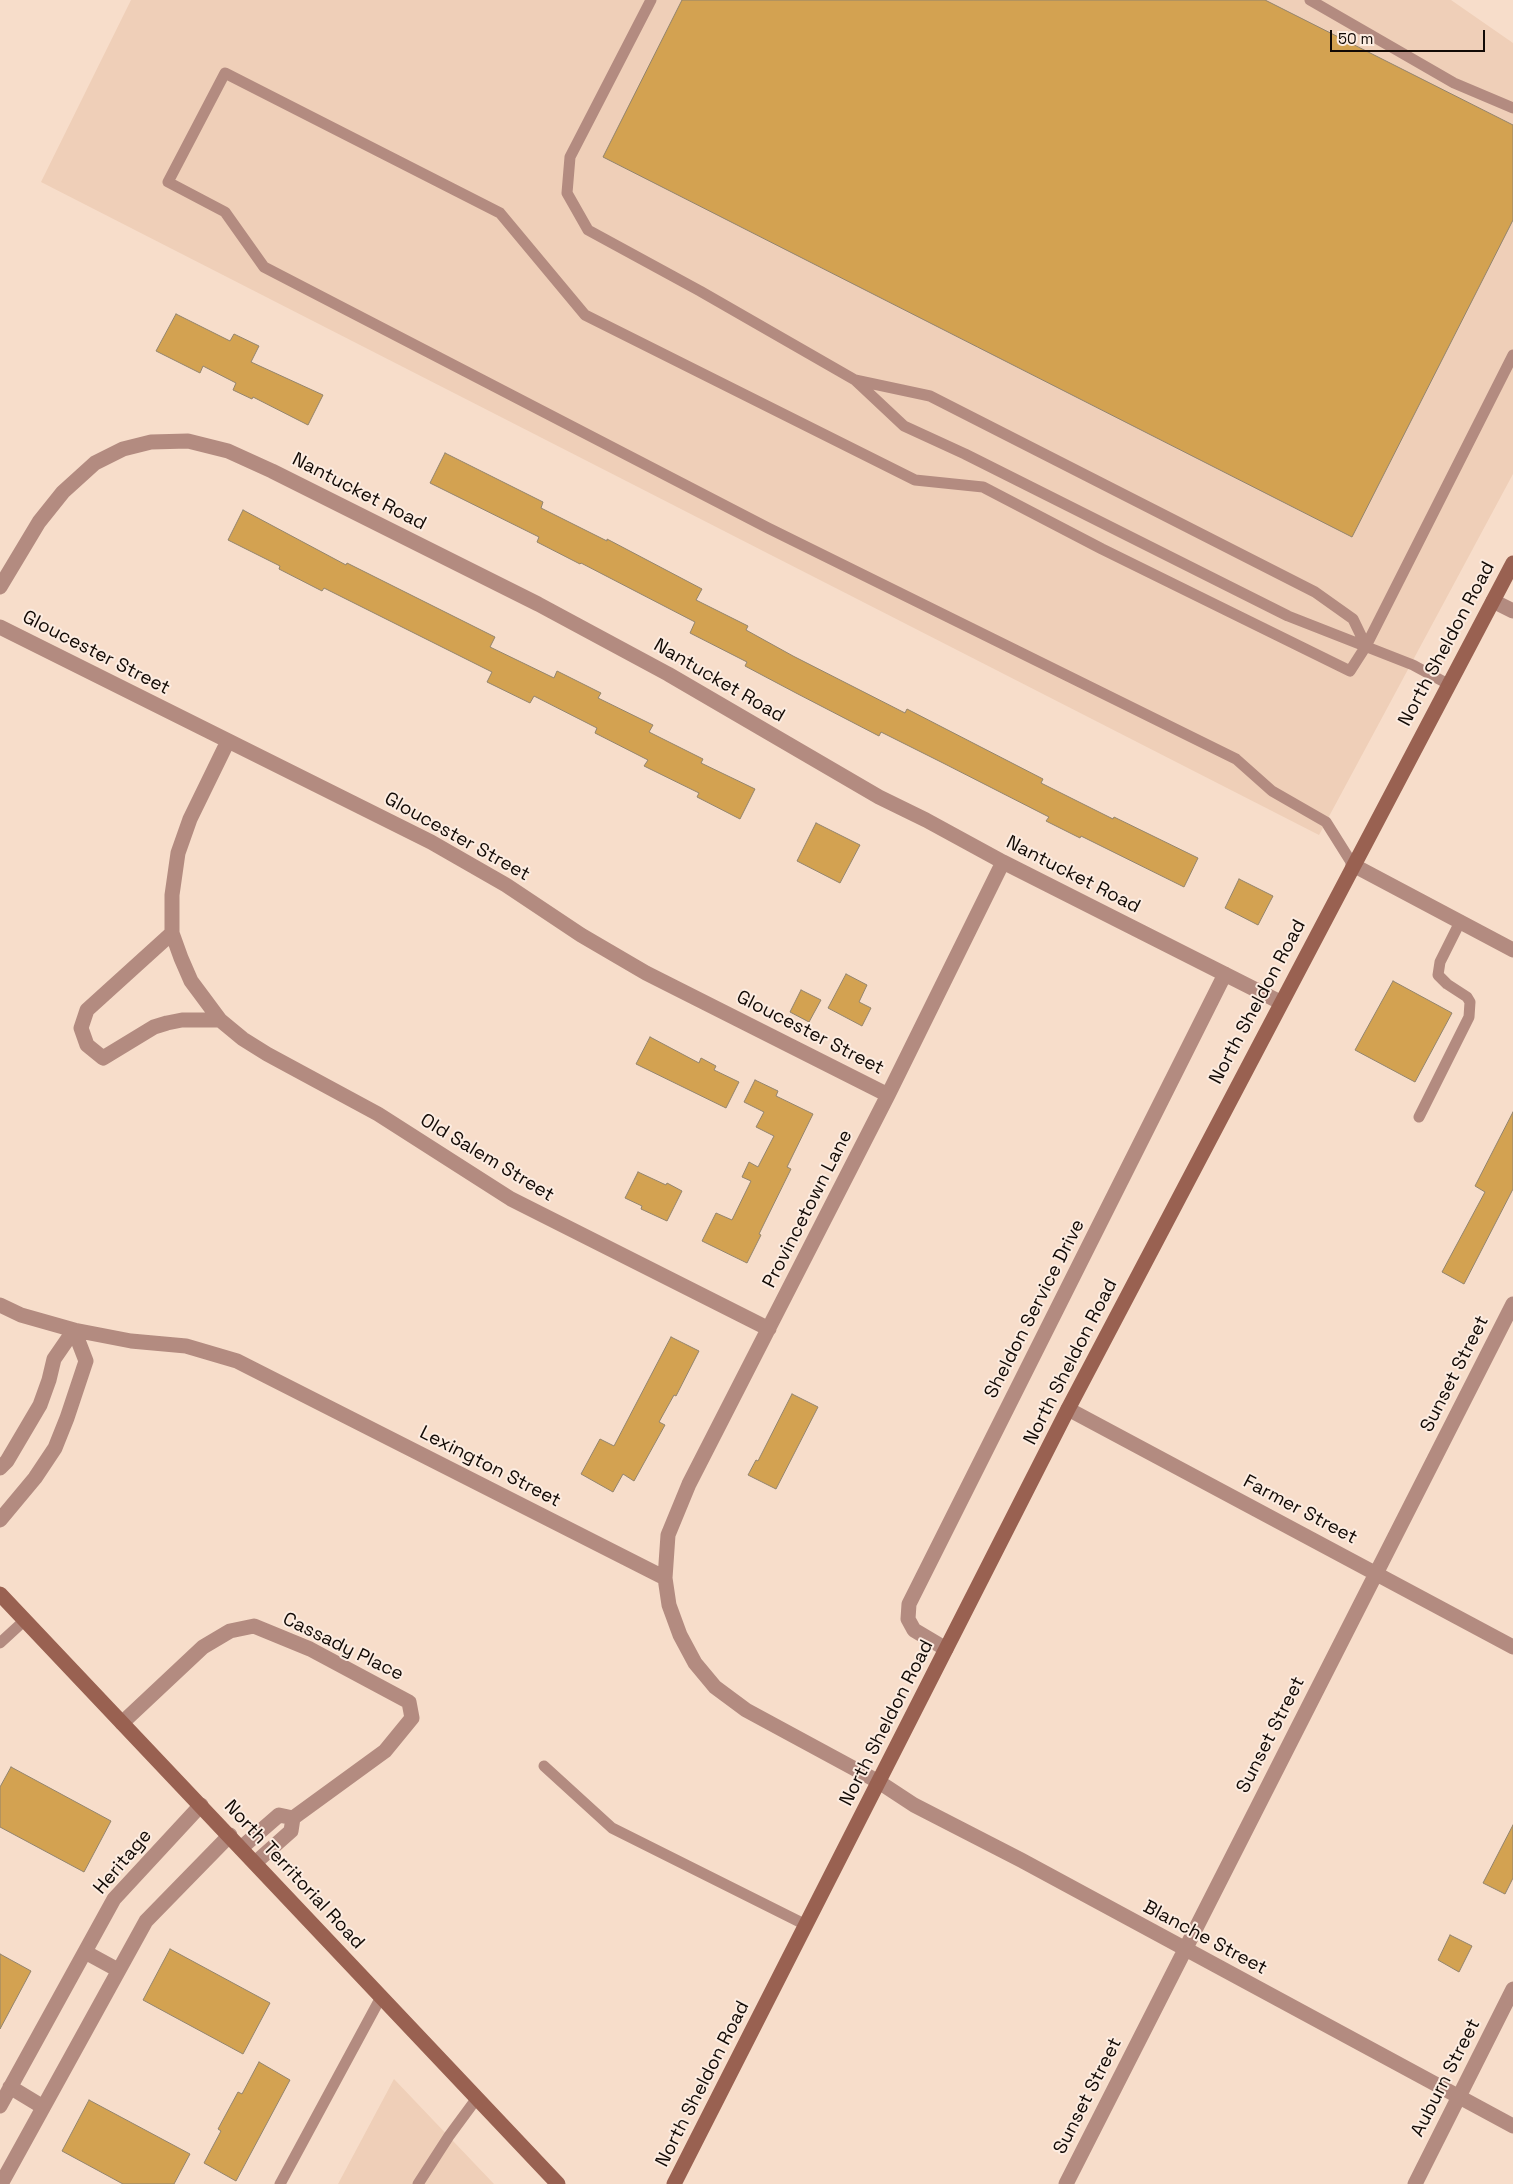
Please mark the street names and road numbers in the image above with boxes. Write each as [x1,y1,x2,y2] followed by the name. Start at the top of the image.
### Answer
[288,448,430,536] street label: Nantucket Road
[1394,558,1500,730] street label: North Sheldon Road
[18,606,174,700] street label: Gloucester Street
[649,634,789,728] street label: Nantucket Road
[380,788,534,886] street label: Gloucester Street
[1002,831,1144,919] street label: Nantucket Road
[1205,916,1311,1088] street label: North Sheldon Road
[732,986,888,1080] street label: Gloucester Street
[416,1109,558,1207] street label: Old Salem Street
[758,1126,858,1292] street label: Provincetown Lane
[980,1216,1090,1402] street label: Sheldon Service Drive
[1019,1275,1123,1449] street label: North Sheldon Road
[1416,1312,1494,1436] street label: Sunset Street
[416,1422,564,1512] street label: Lexington Street
[1239,1470,1361,1550] street label: Farmer Street
[279,1608,407,1686] street label: Cassady Place
[835,1636,939,1810] street label: North Sheldon Road
[1232,1673,1310,1797] street label: Sunset Street
[219,1796,369,1954] street label: North Territorial Road
[89,1825,157,1899] street label: Heritage
[1139,1896,1271,1980] street label: Blanche Street
[651,1997,755,2171] street label: North Sheldon Road
[1407,2015,1485,2141] street label: Auburn Street
[1049,2034,1127,2158] street label: Sunset Street

